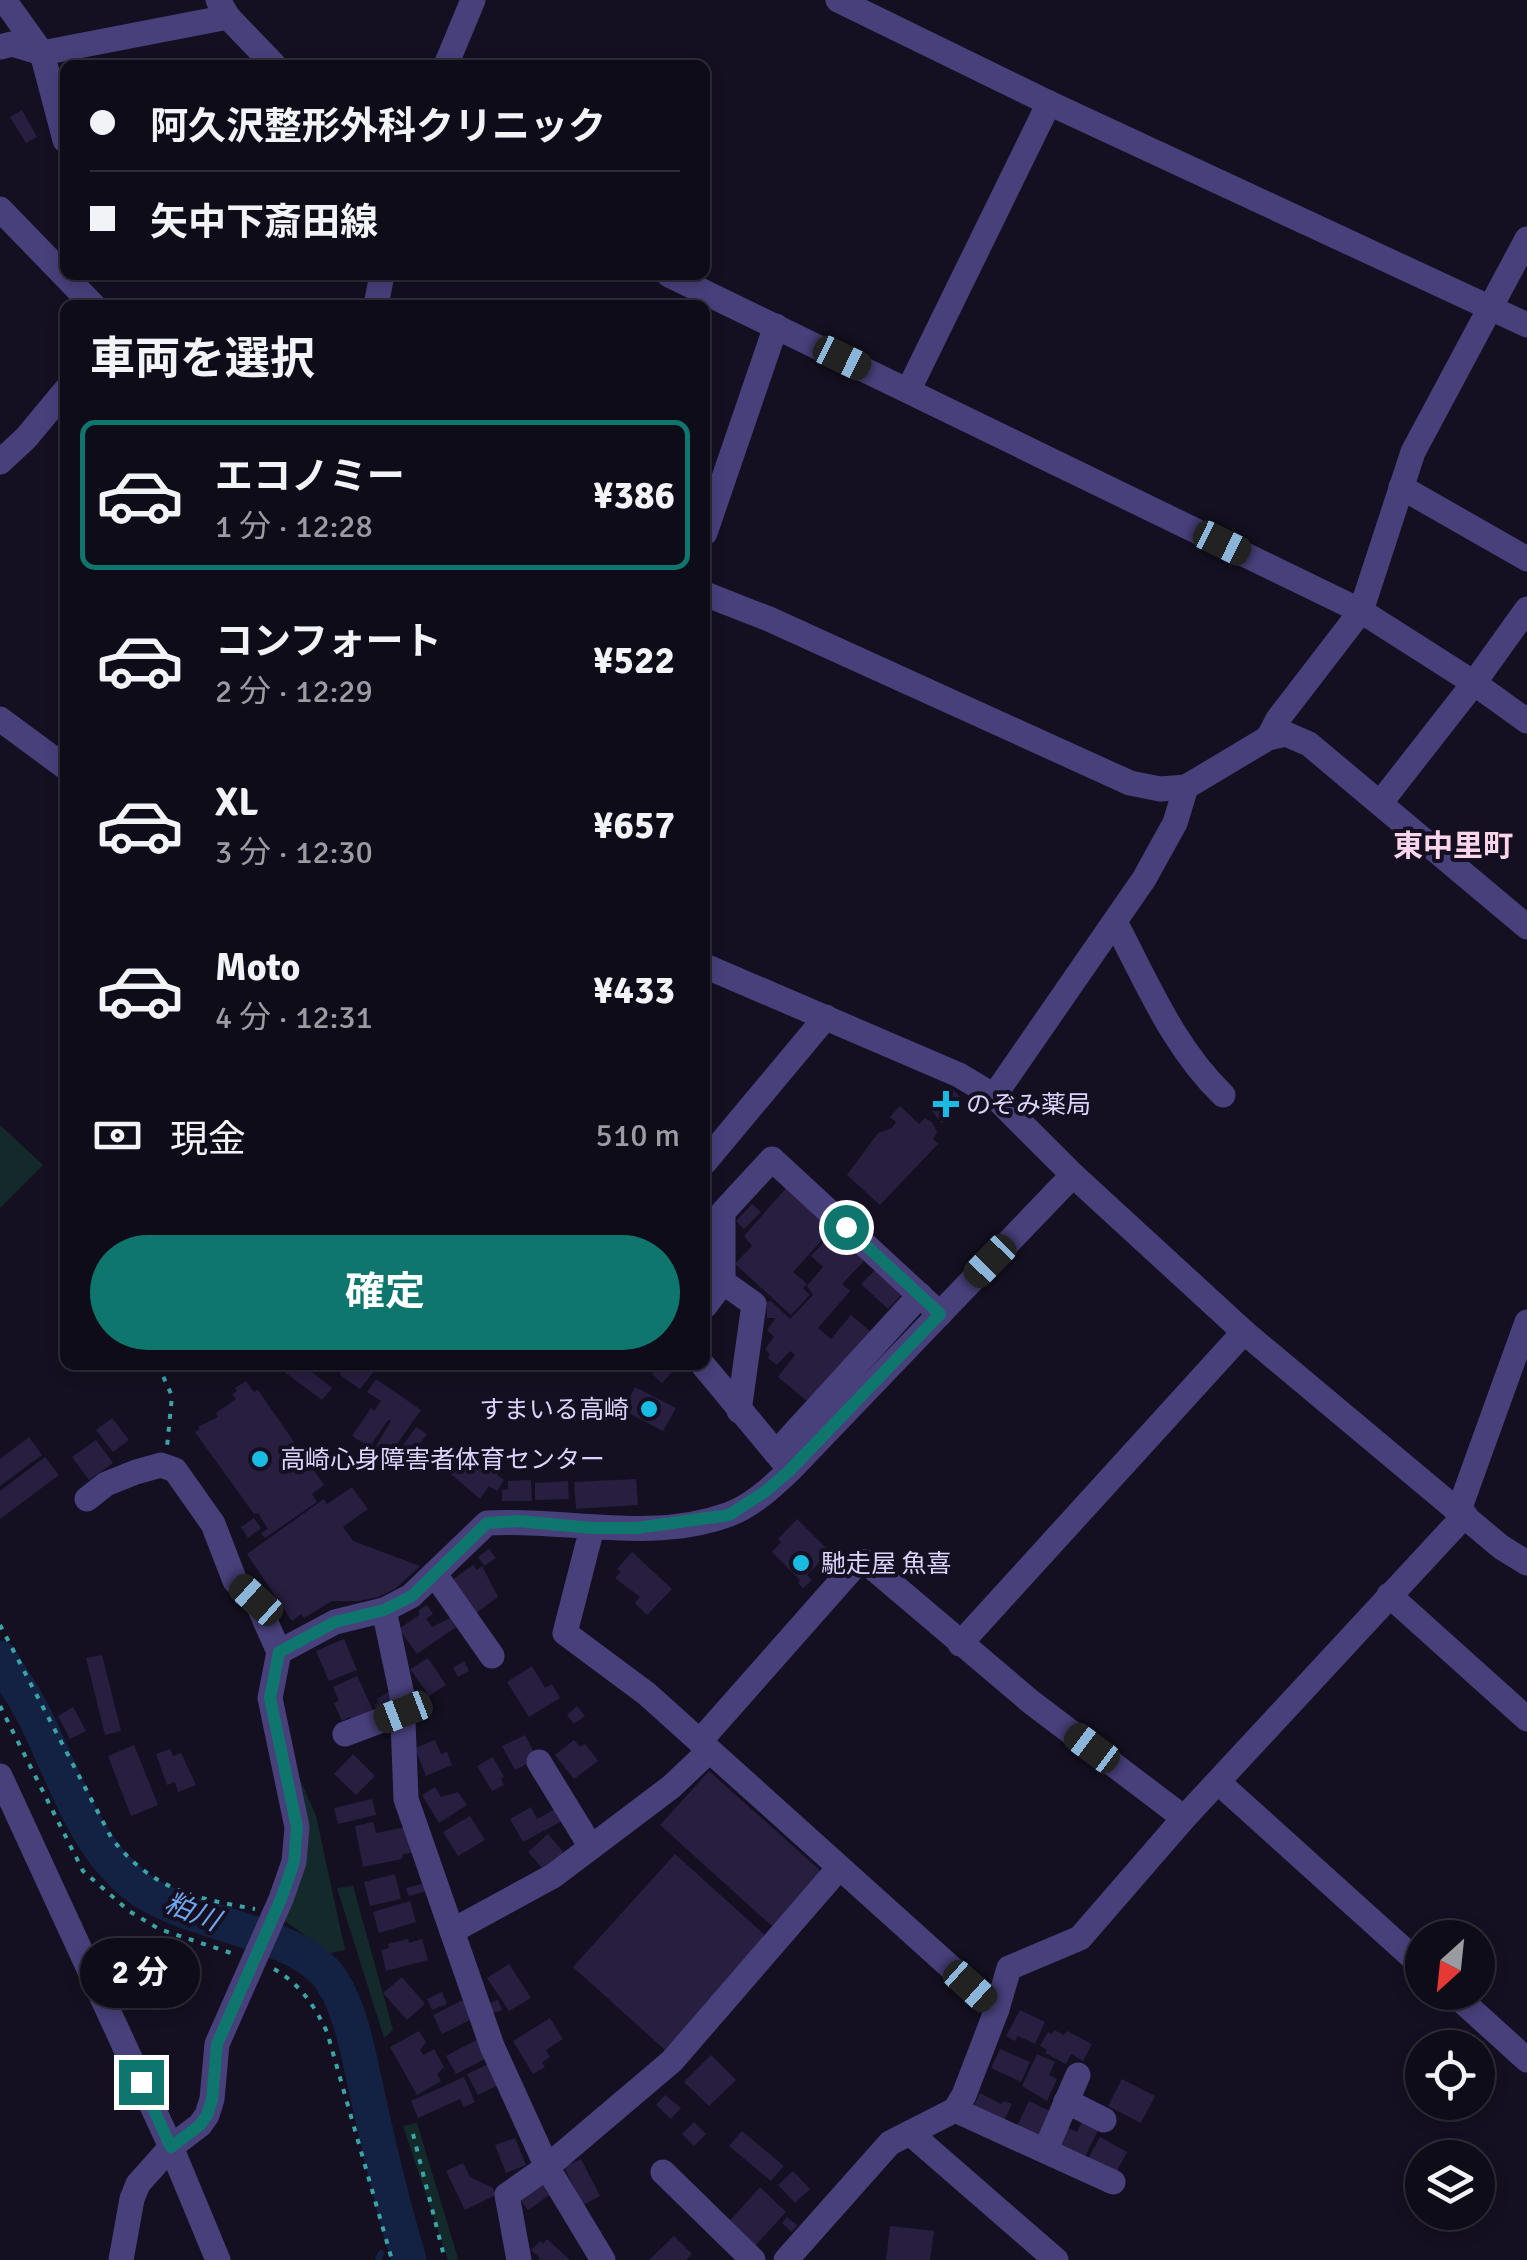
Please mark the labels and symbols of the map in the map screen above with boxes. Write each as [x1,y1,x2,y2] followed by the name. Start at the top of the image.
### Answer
[808,331,876,385] car
[1188,516,1256,570] car
[1393,828,1513,865] district label: 東中里町
[966,1089,1091,1120] place label: のぞみ薬局
[935,1093,957,1115] marker: のぞみ薬局
[824,1205,869,1250] route start
[958,1229,1022,1293] car
[479,1394,629,1425] place label: すまいる高崎
[638,1398,660,1420] marker: すまいる高崎
[280,1444,605,1475] place label: 高崎心身障害者体育センター
[249,1448,271,1470] marker: 高崎心身障害者体育センター
[821,1548,952,1579] place label: 馳走屋 魚喜
[790,1552,812,1574] marker: 馳走屋 魚喜
[224,1569,288,1631] car
[370,1687,436,1737] car
[1059,1718,1125,1778] car
[160,1886,227,1939] water label: 粕川
[1405,1920,1495,2010] north arrow
[81,1937,201,2007] callout: 2 分
[938,1955,1002,2017] car
[119,2060,164,2105] route end

